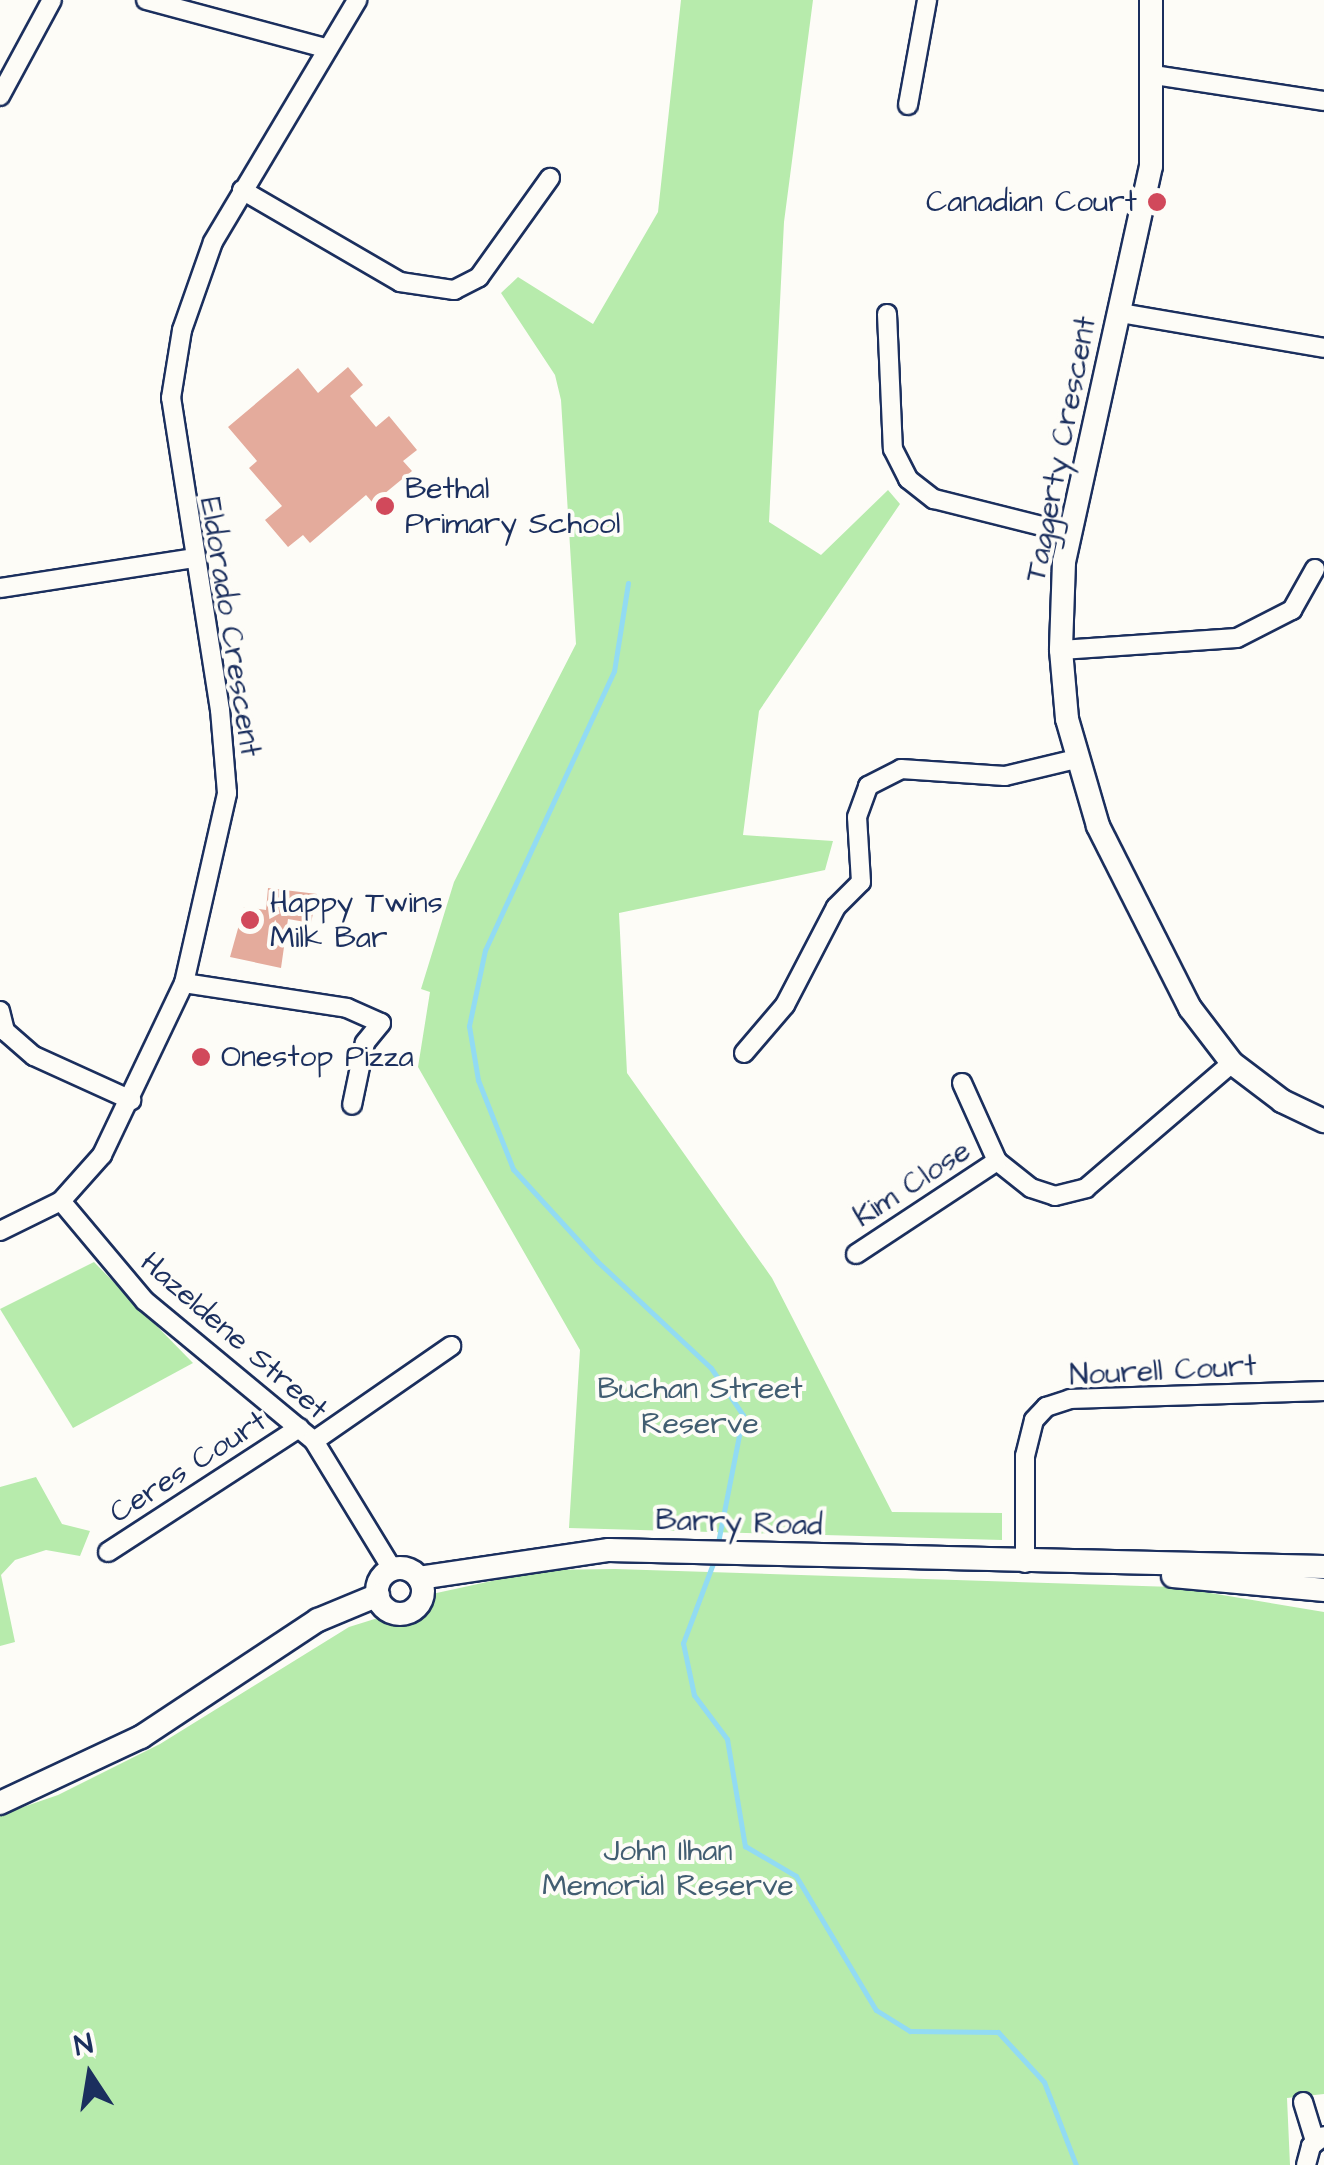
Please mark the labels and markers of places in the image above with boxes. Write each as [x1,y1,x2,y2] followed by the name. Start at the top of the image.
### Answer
[926,184,1137,220] place label: Canadian Court
[1146,191,1168,213] marker: Canadian Court
[405,471,620,542] place label: Bethal Primary School
[374,495,396,517] marker: Bethal Primary School
[270,885,443,956] place label: Happy Twins Milk Bar
[239,909,261,931] marker: Happy Twins Milk Bar
[221,1039,414,1075] place label: Onestop Pizza
[190,1046,212,1068] marker: Onestop Pizza

